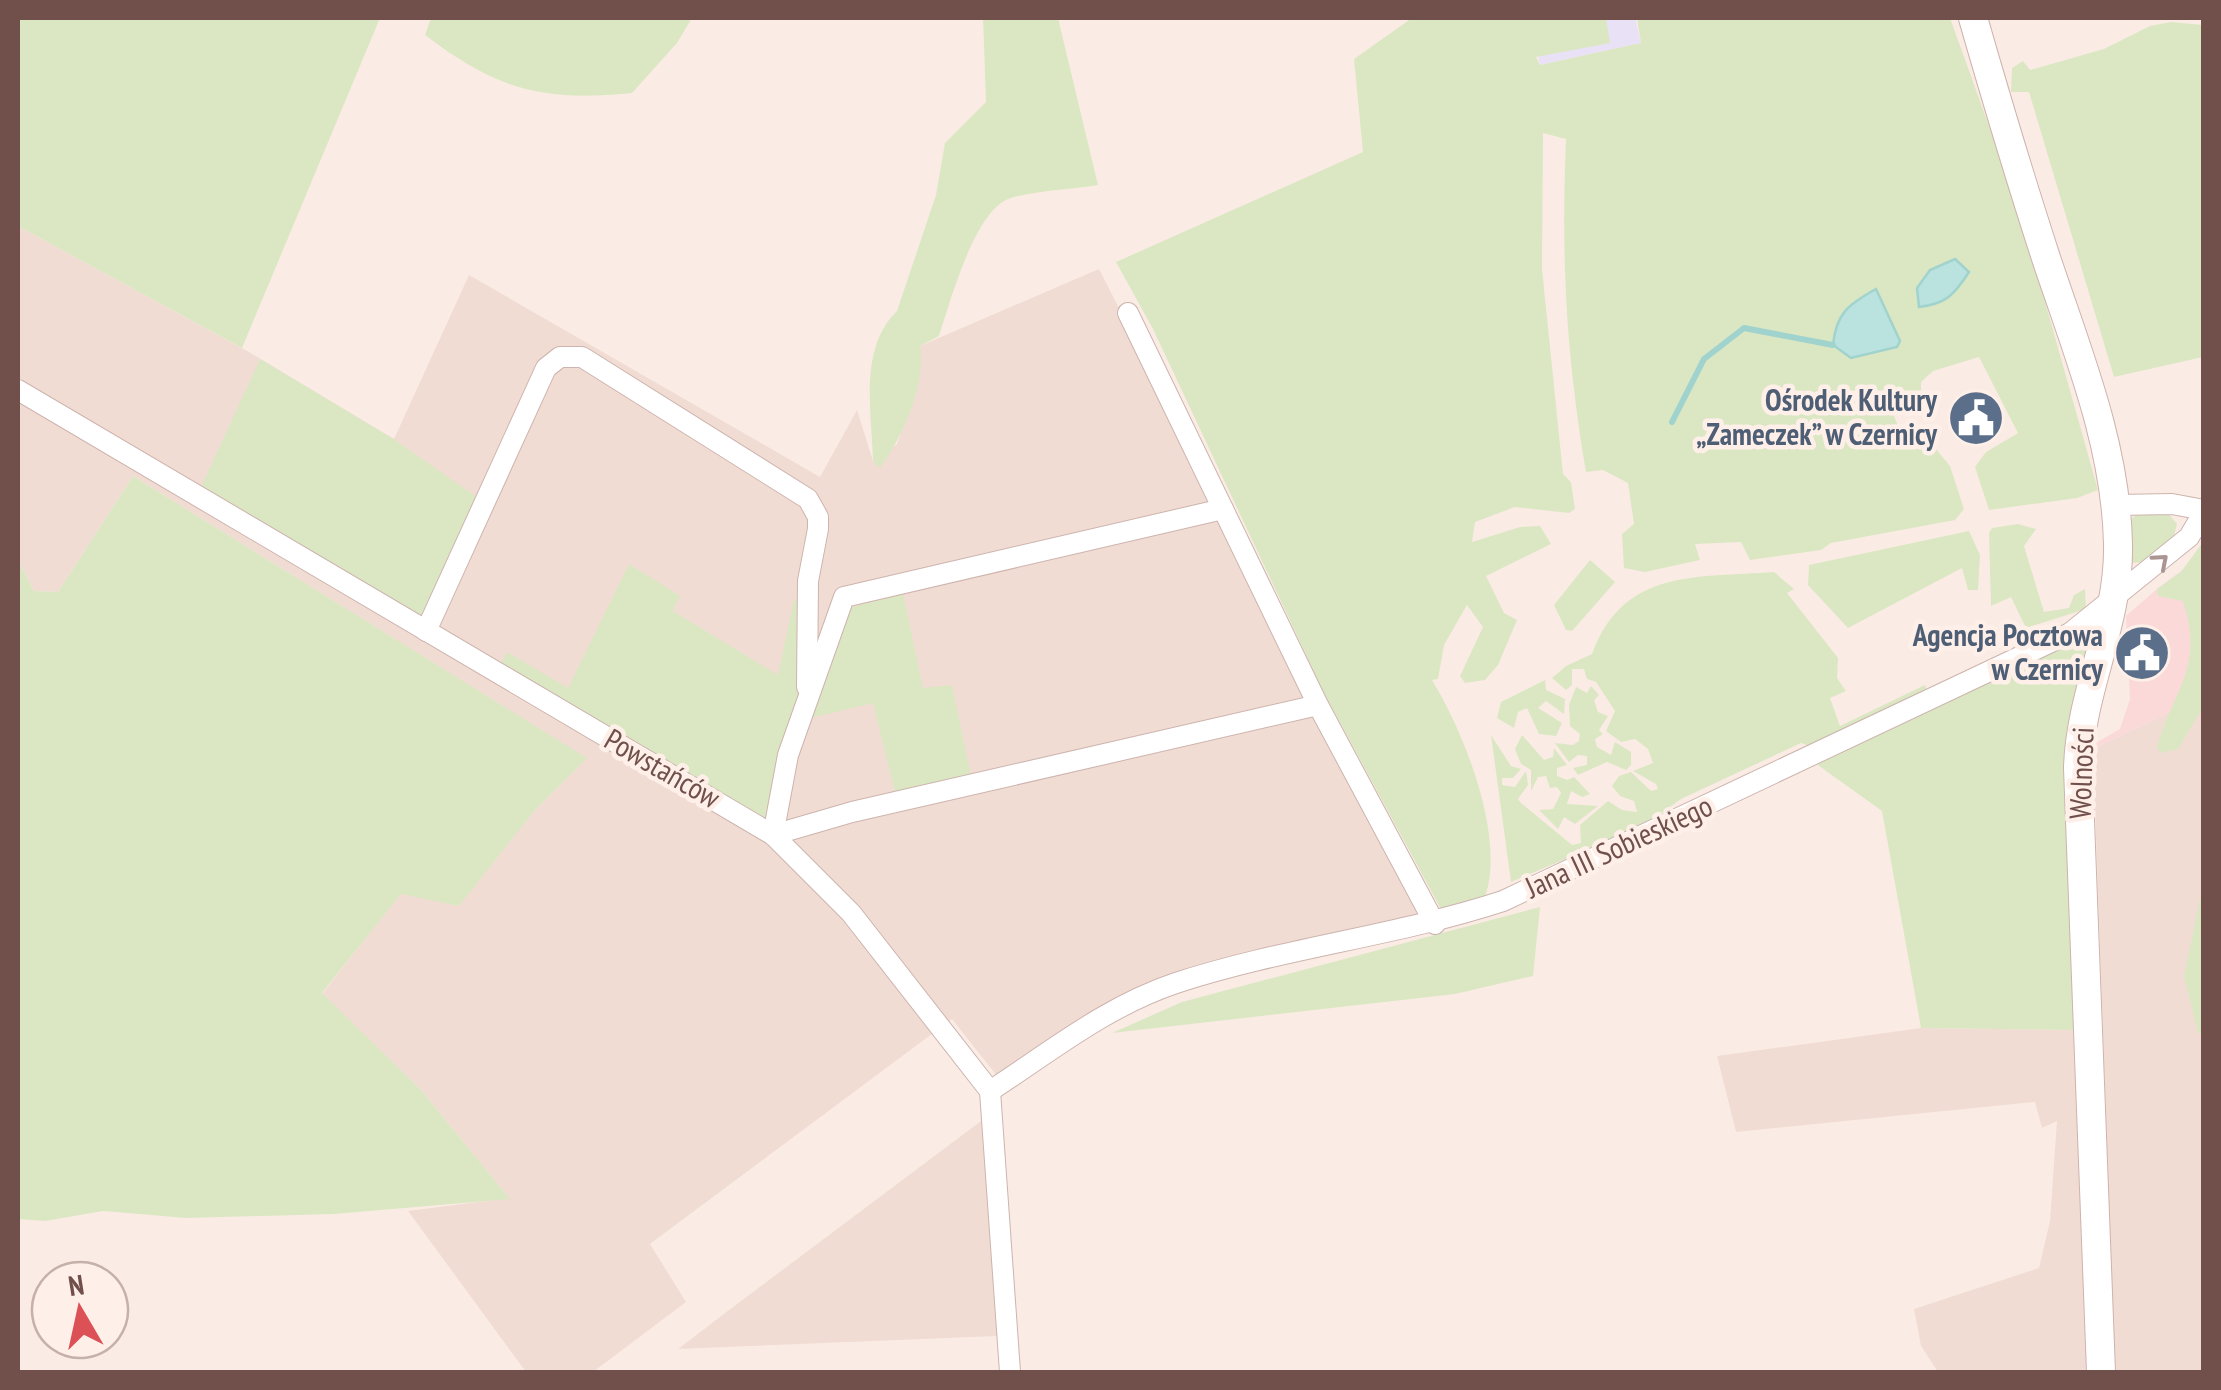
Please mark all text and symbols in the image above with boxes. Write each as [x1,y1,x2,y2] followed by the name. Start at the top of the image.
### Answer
[1696,380,1938,453] place label: Ośrodek Kultury „Zameczek” w Czernicy
[1946,388,2006,448] public building icon: Ośrodek Kultury „Zameczek” w Czernicy
[2150,555,2168,573] one-way arrow
[1912,615,2104,688] place label: Agencja Pocztowa w Czernicy
[2112,623,2172,683] public building icon: Agencja Pocztowa w Czernicy
[598,719,728,817] street label: Powstańców
[2059,726,2102,820] street label: Wolności
[1518,785,1718,906] street label: Jana III Sobieskiego
[30,1260,130,1360] north arrow
[66,1265,86,1304] text: N

